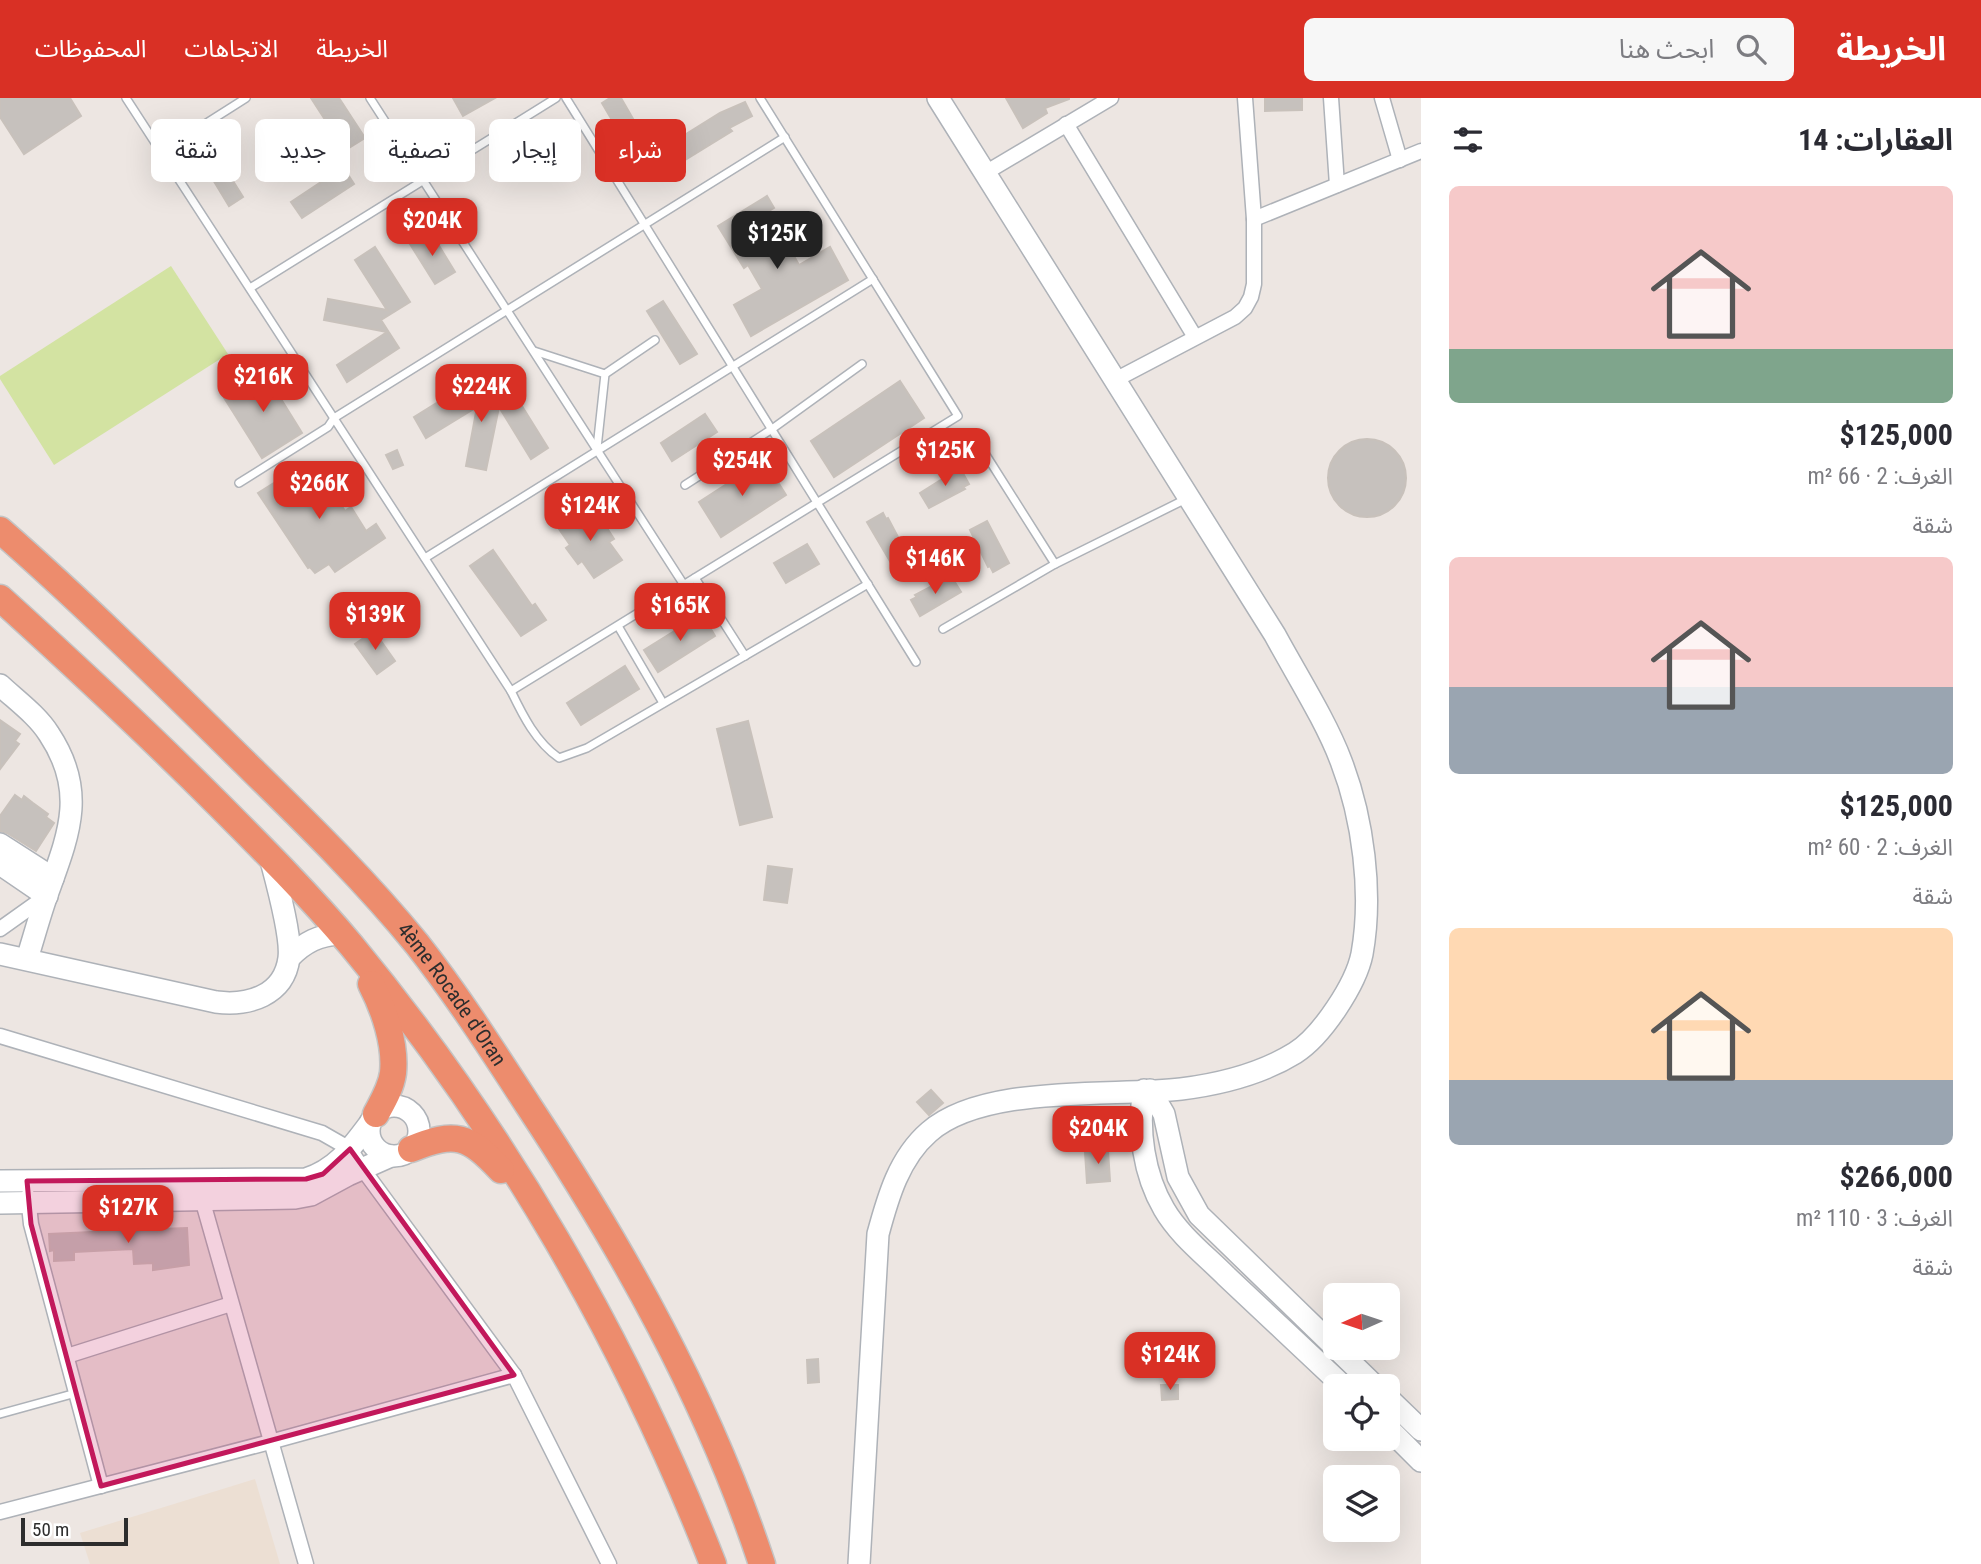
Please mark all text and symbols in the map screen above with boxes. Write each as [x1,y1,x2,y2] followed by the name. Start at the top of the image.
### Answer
[1304,18,1794,81] search box
[1836,29,1946,68] text: الخريطة
[1732,30,1770,68] icon: search
[1619,34,1714,64] text: ابحث هنا
[35,35,146,63] text: المحفوظات
[184,35,278,63] text: الاتجاهات
[316,35,388,63] text: الخريطة
[151,119,241,182] chip: شقة
[255,119,350,182] chip: جديد
[364,119,475,182] chip: تصفية
[489,119,581,182] chip: إيجار
[595,119,686,182] chip: شراء
[1449,121,1487,159] icon: filters
[1798,122,1953,157] text: العقارات: 14
[383,198,481,258] pin: $204K
[402,207,462,234] text: $204K
[728,212,826,271] pin: $125K
[747,220,807,247] text: $125K
[1638,231,1764,357] icon: home
[214,354,312,414] pin: $216K
[233,363,293,390] text: $216K
[432,364,530,424] pin: $224K
[451,373,511,400] text: $224K
[1840,417,1953,452] text: $125,000
[896,428,994,488] pin: $125K
[915,437,975,464] text: $125K
[693,438,791,498] pin: $254K
[712,447,772,474] text: $254K
[270,462,368,521] pin: $266K
[1807,463,1953,490] text: الغرف: 2 · 66 m²
[289,470,349,497] text: $266K
[541,484,639,543] pin: $124K
[560,492,620,519] text: $124K
[1912,512,1953,539] text: شقة
[886,536,984,596] pin: $146K
[905,545,965,572] text: $146K
[631,584,729,643] pin: $165K
[326,592,424,652] pin: $139K
[650,592,710,619] text: $165K
[345,601,405,628] text: $139K
[1638,602,1764,728] icon: home
[1840,788,1953,823] text: $125,000
[1807,834,1953,861] text: الغرف: 2 · 60 m²
[1912,883,1953,910] text: شقة
[392,918,511,1070] street label: 4ème Rocade d'Oran
[1638,973,1764,1099] icon: home
[1049,1107,1147,1166] pin: $204K
[1068,1115,1128,1142] text: $204K
[1840,1159,1953,1194] text: $266,000
[79,1186,177,1245] pin: $127K
[98,1194,158,1221] text: $127K
[1796,1205,1953,1232] text: الغرف: 3 · 110 m²
[1912,1254,1953,1281] text: شقة
[1323,1283,1400,1360] north arrow
[1323,1283,1400,1542] map controls
[1121,1332,1219,1392] pin: $124K
[1140,1341,1200,1368] text: $124K
[1323,1374,1400,1451] button: locate
[1323,1465,1400,1542] button: layers
[21,1515,128,1547] scale bar
[32,1518,69,1541] text: 50 m

